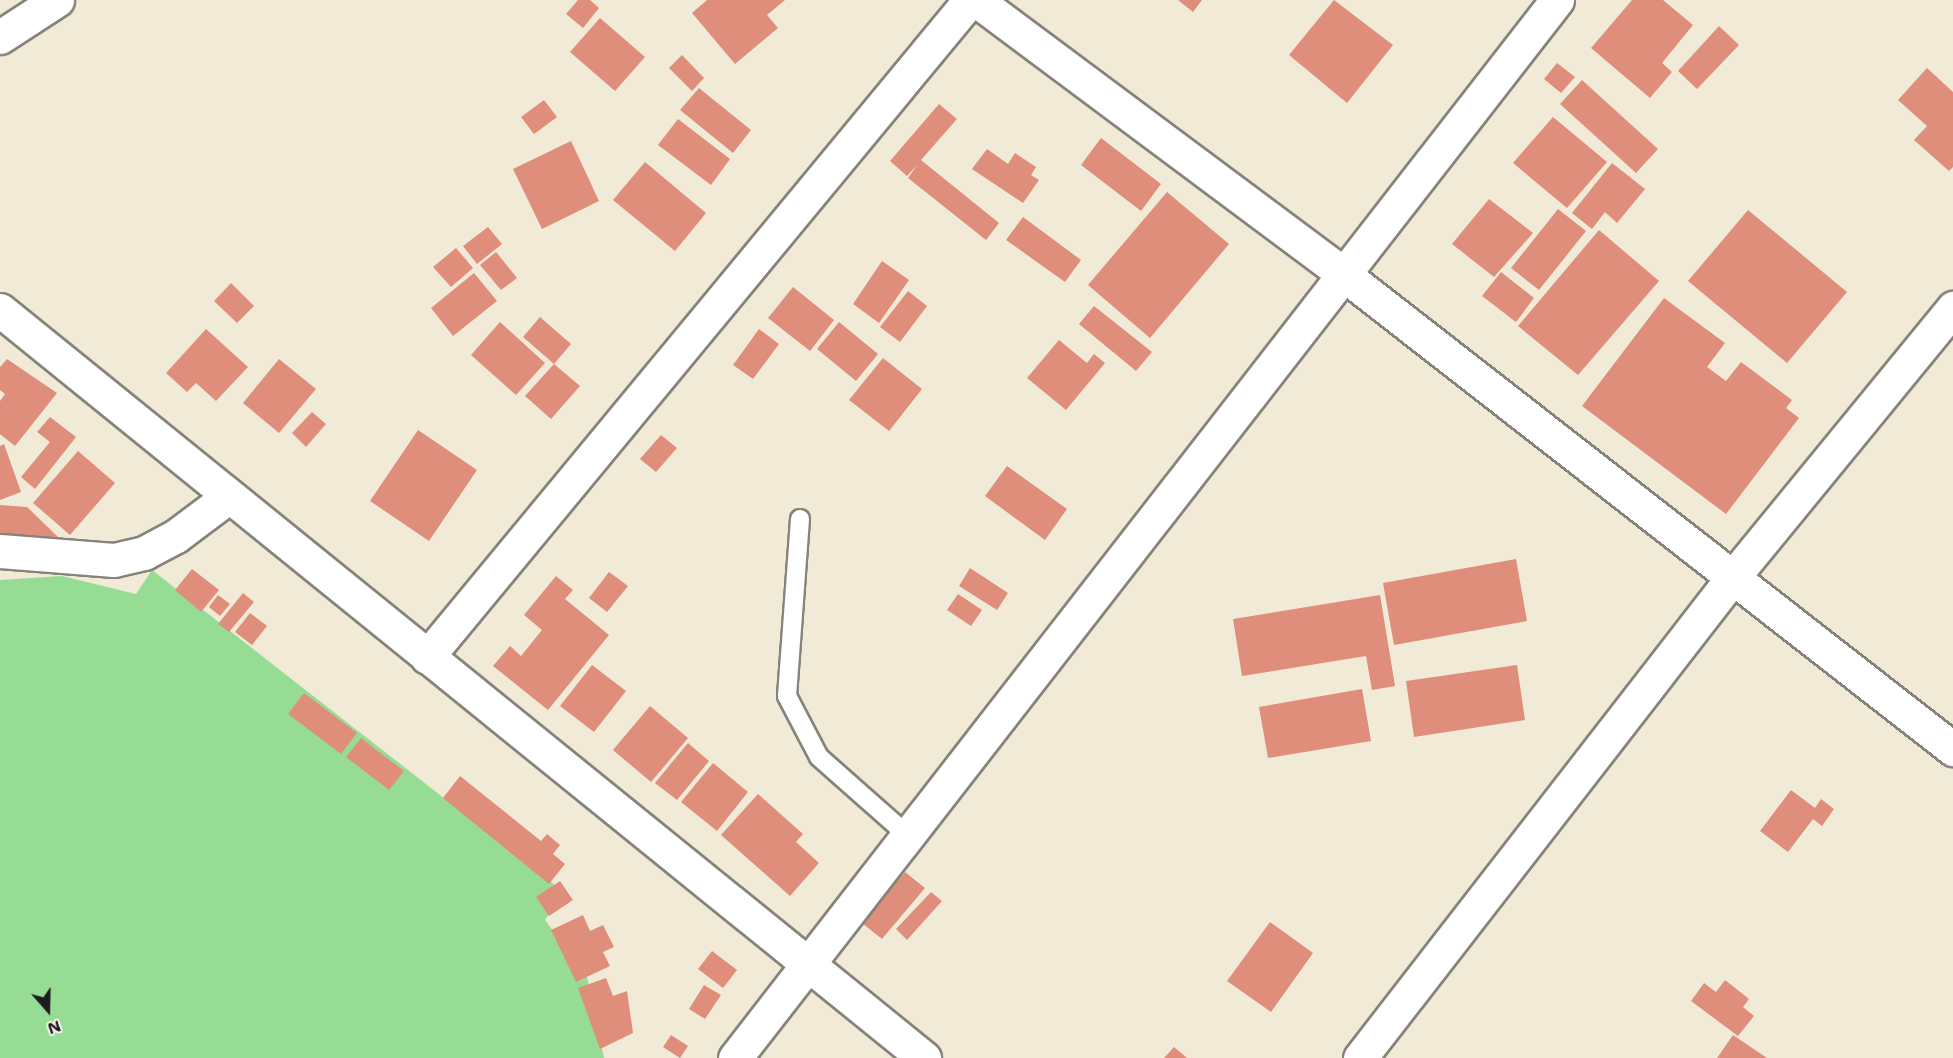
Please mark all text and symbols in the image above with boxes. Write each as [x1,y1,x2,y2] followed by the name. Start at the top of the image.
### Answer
[18,980,78,1040] north arrow
[45,1015,64,1039] text: N

